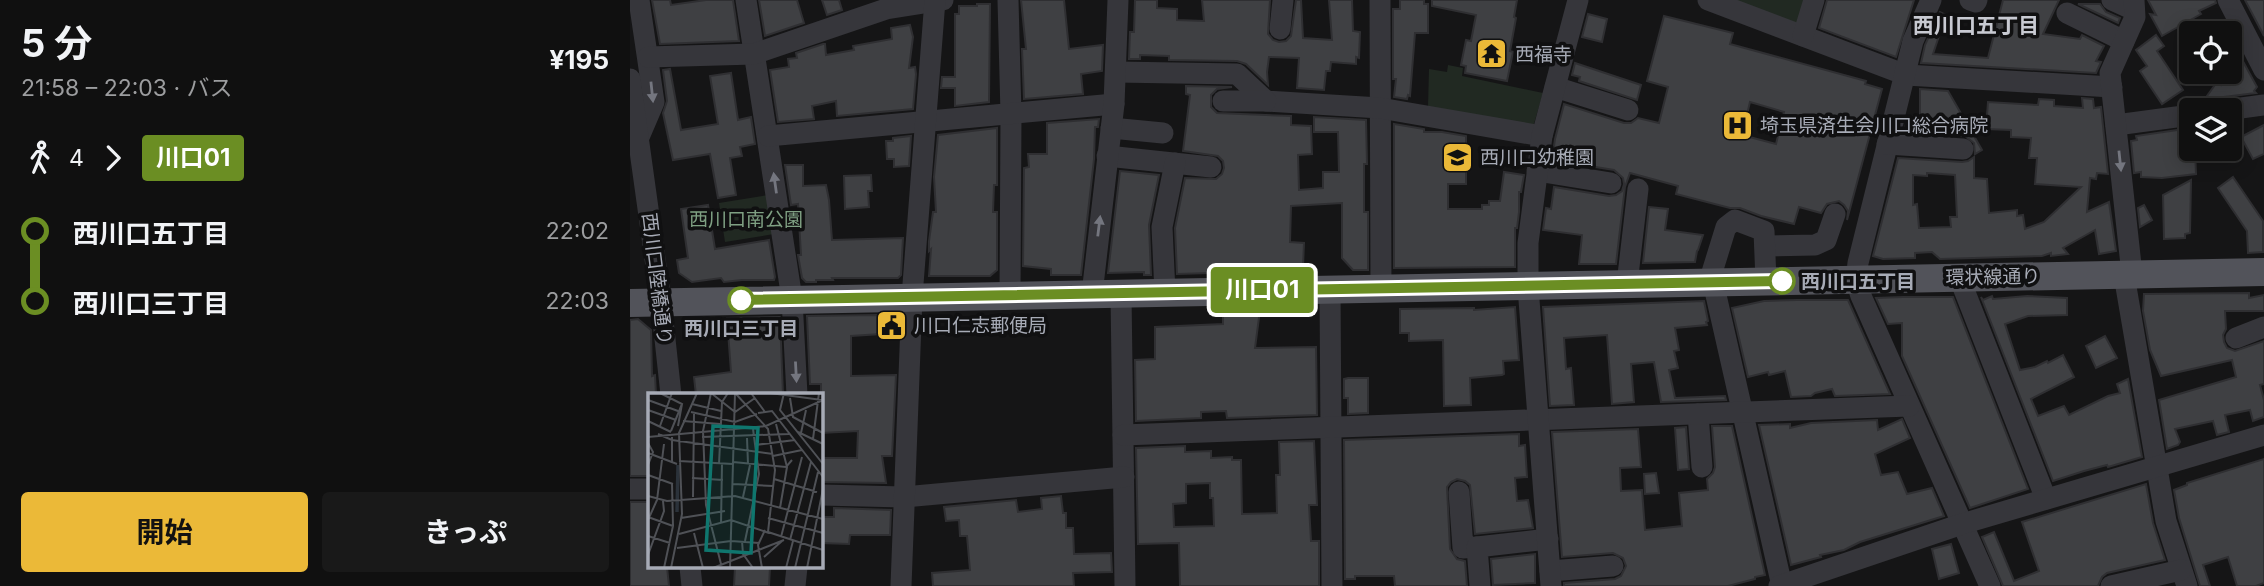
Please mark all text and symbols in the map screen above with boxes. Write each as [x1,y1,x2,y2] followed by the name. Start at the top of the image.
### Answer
[1913,13,2039,38] district label: 西川口五丁目
[21,20,92,66] text: 5 分
[2179,21,2242,161] map controls
[2179,21,2242,84] button: locate
[1475,37,1509,71] temple icon: 西福寺
[1515,43,1572,66] place label: 西福寺
[549,44,609,75] text: ¥195
[21,74,233,102] text: 21:58 – 22:03 · バス
[647,81,658,103] one-way arrow
[2179,98,2242,161] button: layers
[1720,108,1754,142] hospital icon: 埼玉県済生会川口総合病院
[1760,114,1988,137] place label: 埼玉県済生会川口総合病院
[21,139,59,177] icon: walk
[94,139,132,177] icon: forward
[1440,140,1474,174] school or university icon: 西川口幼稚園
[156,143,230,172] text: 川口01
[69,144,84,172] text: 4
[1480,146,1594,169] place label: 西川口幼稚園
[2115,150,2126,172] one-way arrow
[769,172,780,194] one-way arrow
[689,208,803,231] park label: 西川口南公園
[637,212,677,346] street label: 西川口陸橋通り
[1094,215,1105,237] one-way arrow
[546,217,609,245] text: 22:02
[73,218,229,249] text: 西川口五丁目
[1945,265,2041,289] street label: 環状線通り
[1213,267,1311,313] line badge: 川口01
[1769,268,1795,294] marker: 西川口五丁目
[1801,270,1915,293] place label: 西川口五丁目
[1225,275,1299,304] text: 川口01
[546,287,609,315] text: 22:03
[728,287,754,313] marker: 西川口三丁目
[73,288,229,319] text: 西川口三丁目
[874,308,908,342] public building icon: 川口仁志郵便局
[914,314,1047,337] place label: 川口仁志郵便局
[684,317,798,340] place label: 西川口三丁目
[790,361,801,383] one-way arrow
[648,393,822,568] inset map
[21,492,308,572] button: 開始
[322,492,609,572] button: きっぷ

